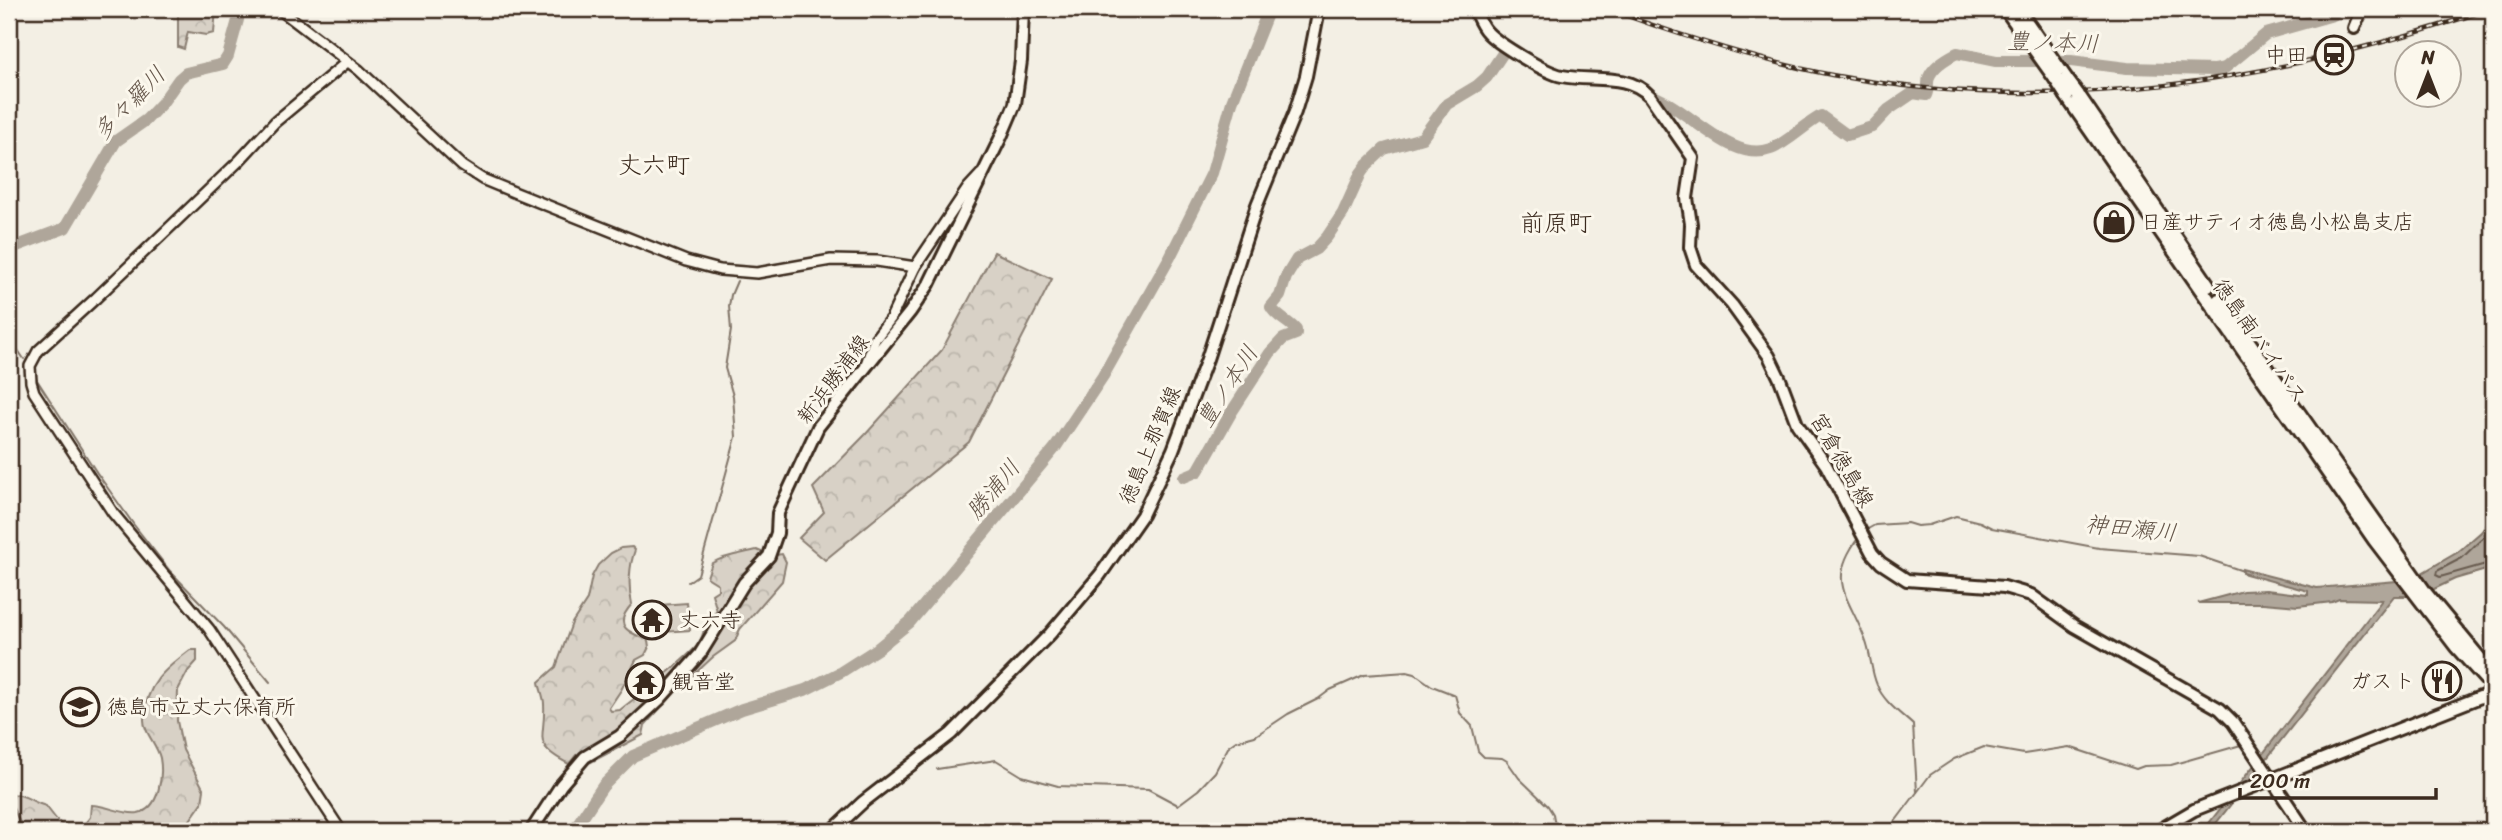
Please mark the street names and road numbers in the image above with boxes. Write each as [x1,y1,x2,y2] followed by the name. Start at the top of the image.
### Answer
[2202,270,2318,412] street label: 徳島南バイパス
[786,326,880,432] street label: 新浜勝浦線
[1108,380,1192,510] street label: 徳島上那賀線
[1799,405,1885,515] street label: 宮倉徳島線

